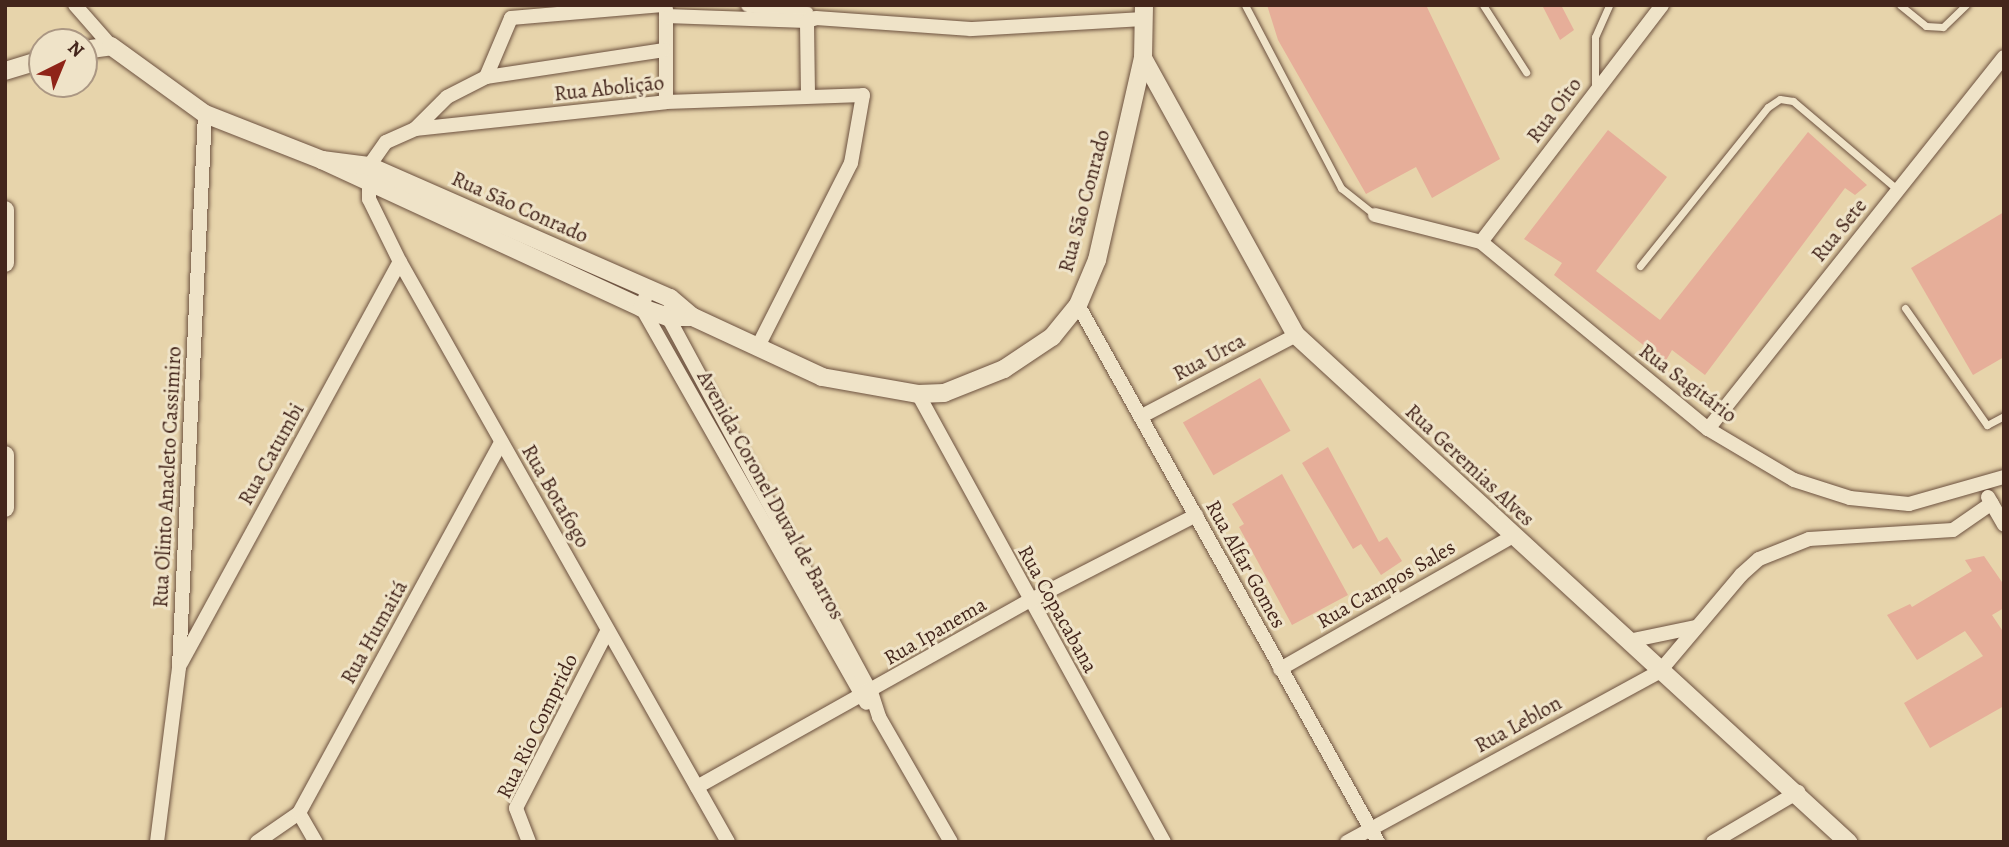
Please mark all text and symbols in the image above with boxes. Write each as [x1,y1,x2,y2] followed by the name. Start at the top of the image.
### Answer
[28,28,98,98] north arrow
[62,35,90,63] text: N
[553,70,665,106] street label: Rua Abolição
[1521,72,1587,148] street label: Rua Oito
[1053,127,1115,275] street label: Rua São Conrado
[448,166,592,248] street label: Rua São Conrado
[1806,193,1872,267] street label: Rua Sete
[1169,328,1249,386] street label: Rua Urca
[1634,338,1742,428] street label: Rua Sagitário
[148,346,186,608] street label: Rua Olinto Anacleto Cassimiro
[692,366,850,624] street label: Avenida Coronel Duval de Barros
[233,399,309,509] street label: Rua Catumbi
[1400,399,1540,531] street label: Rua Geremias Alves
[516,440,596,552] street label: Rua Botafogo
[1200,496,1292,632] street label: Rua Alfar Gomes
[1312,534,1460,634] street label: Rua Campos Sales
[1013,541,1103,677] street label: Rua Copacabana
[335,576,413,688] street label: Rua Humaitá
[879,592,991,670] street label: Rua Ipanema
[491,649,583,803] street label: Rua Rio Comprido
[1470,690,1566,758] street label: Rua Leblon

